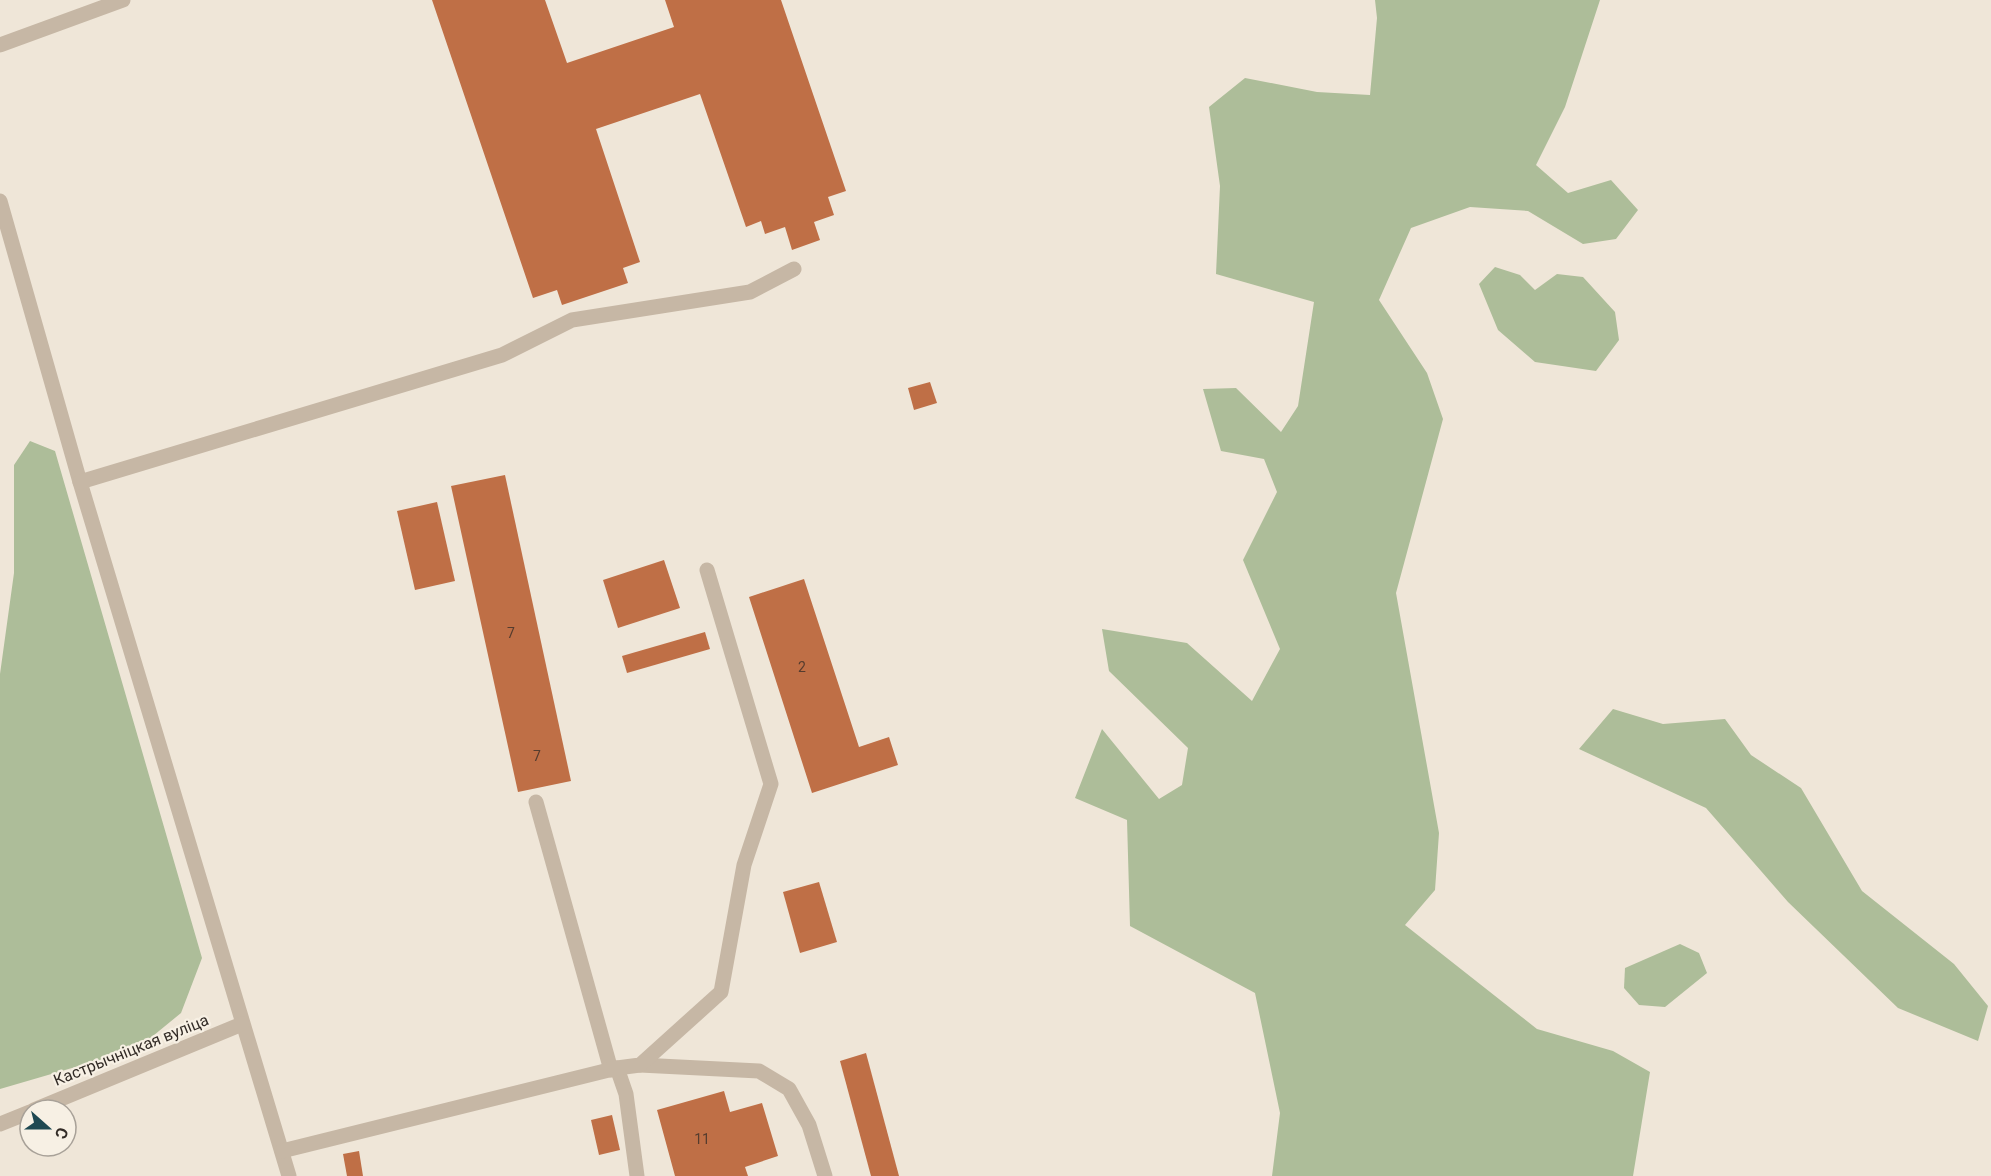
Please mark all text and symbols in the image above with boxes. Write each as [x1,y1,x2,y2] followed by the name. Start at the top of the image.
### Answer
[507,625,515,641] house number: 7
[798,659,806,675] house number: 2
[533,748,541,764] house number: 7
[51,1010,211,1090] street label: Кастрычніцкая вуліца
[18,1098,78,1158] north arrow
[51,1125,72,1141] text: С
[694,1131,710,1147] house number: 11

